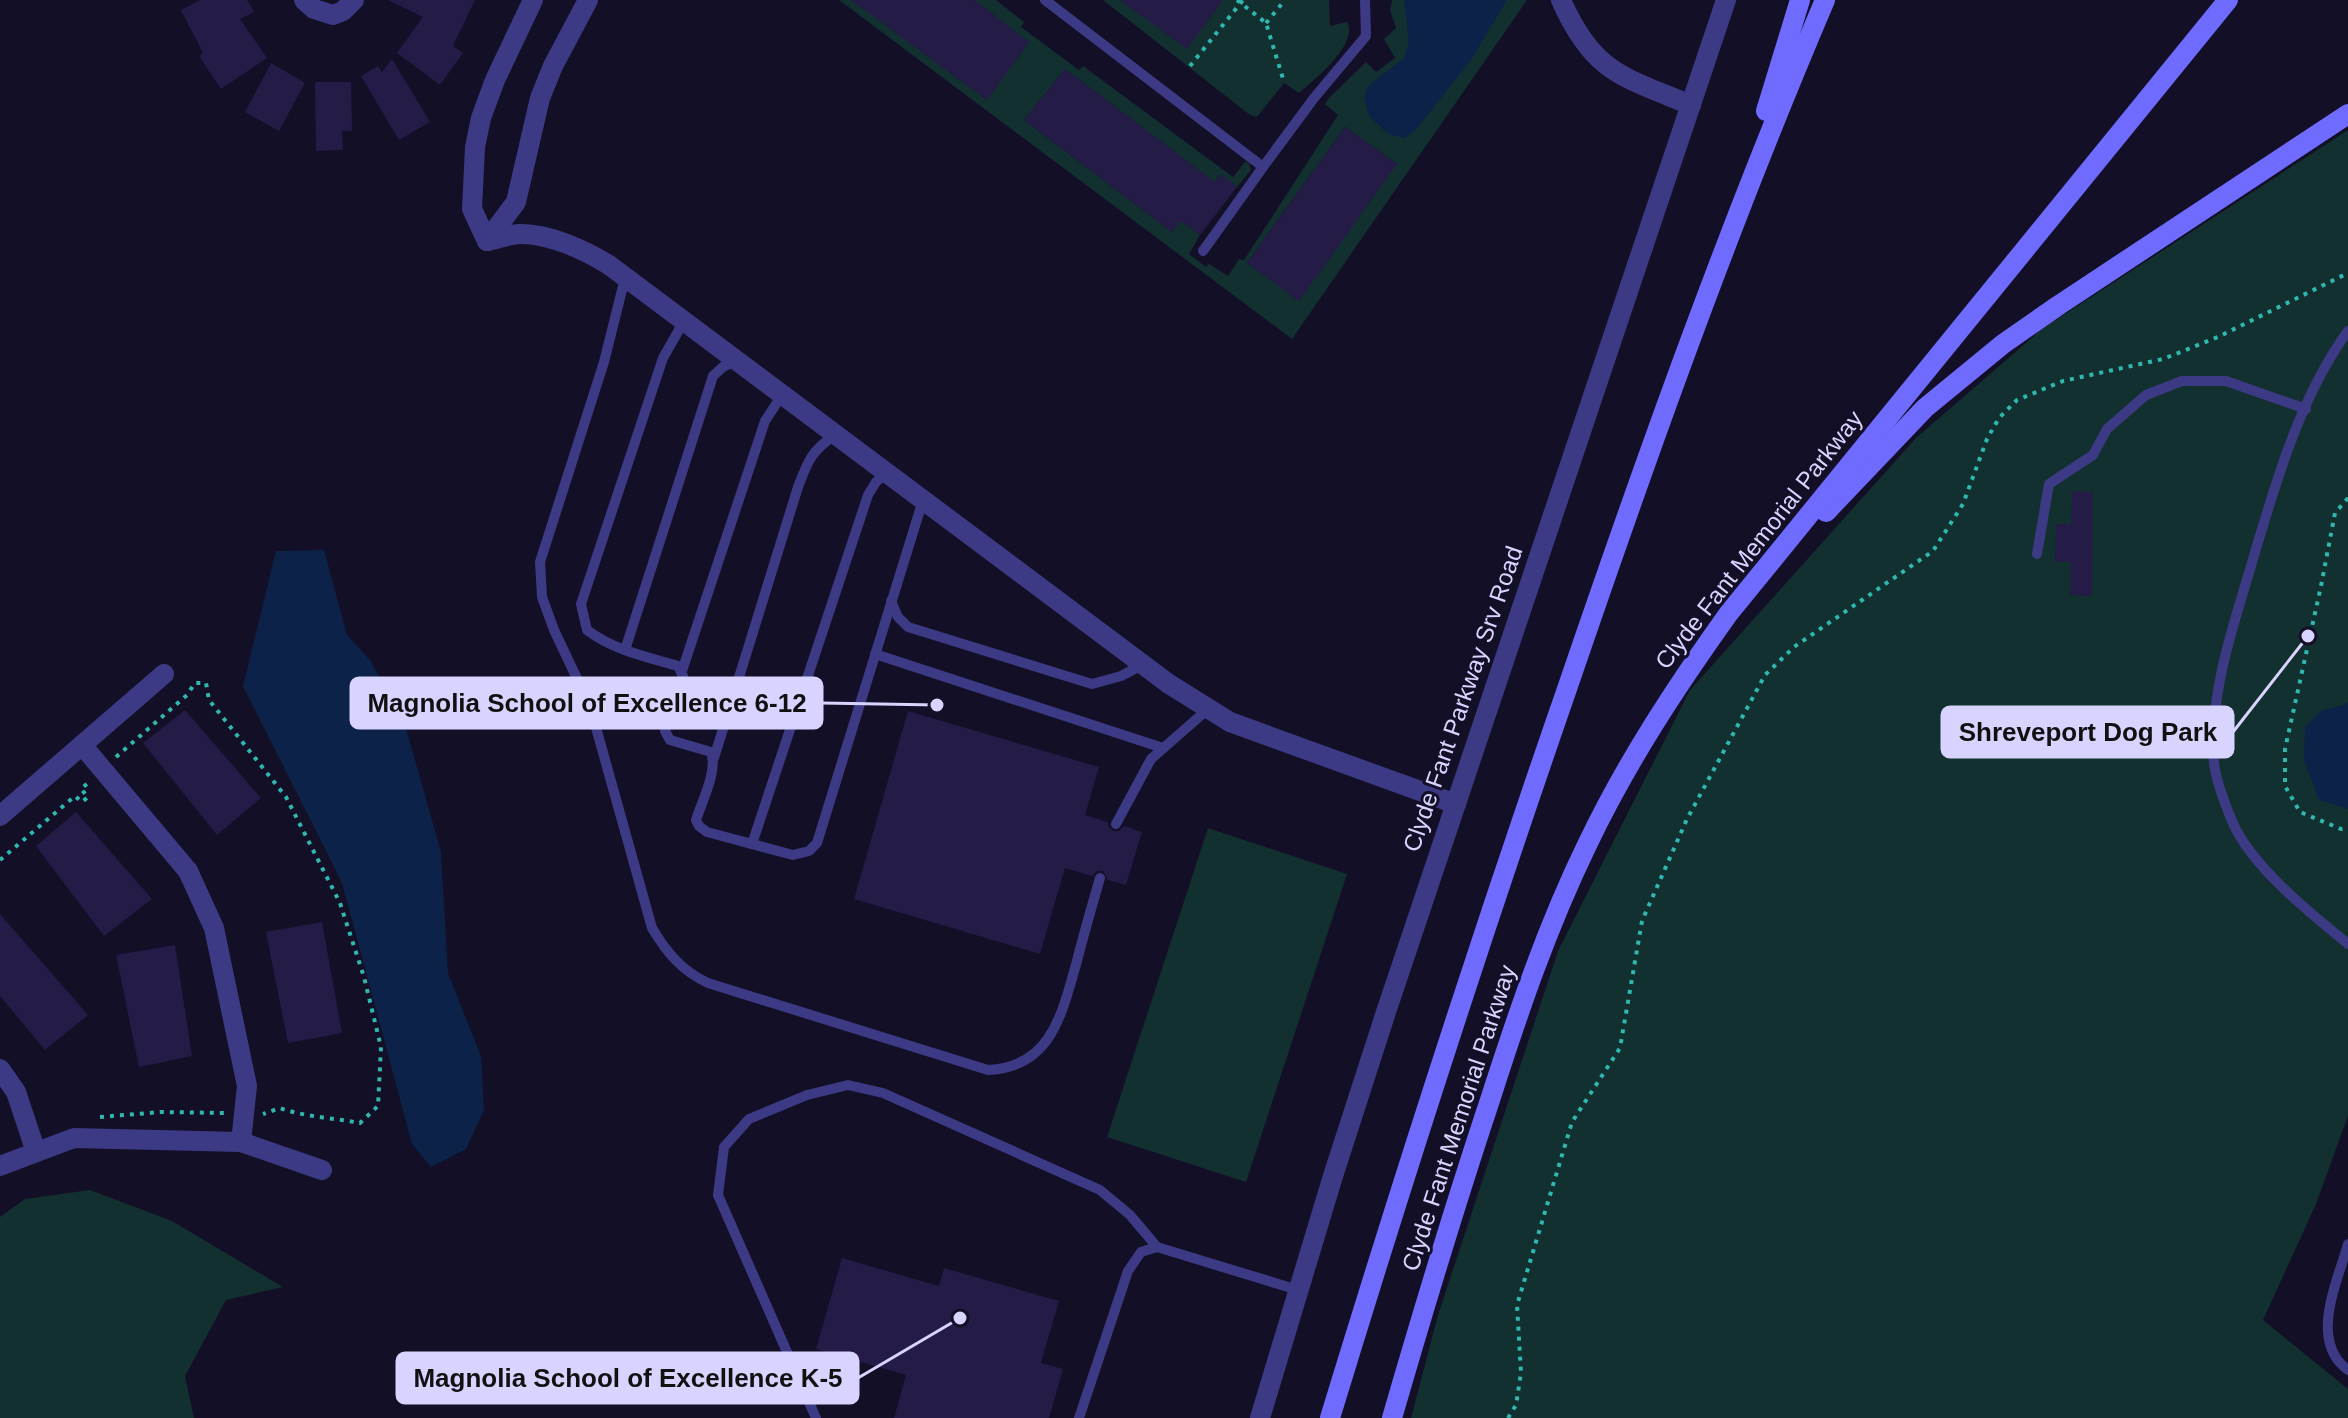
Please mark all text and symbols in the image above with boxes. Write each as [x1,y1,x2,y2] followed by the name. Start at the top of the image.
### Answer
[1649,405,1868,674] street label: Clyde Fant Memorial Parkway
[1397,542,1528,855] street label: Clyde Fant Parkway Srv Road
[351,678,822,728] callout: Magnolia School of Excellence 6-12
[367,688,807,718] text: Magnolia School of Excellence 6-12
[1942,707,2233,757] callout: Shreveport Dog Park
[1959,717,2218,747] text: Shreveport Dog Park
[1396,961,1521,1274] street label: Clyde Fant Memorial Parkway
[397,1353,858,1403] callout: Magnolia School of Excellence K-5
[413,1363,843,1393] text: Magnolia School of Excellence K-5

